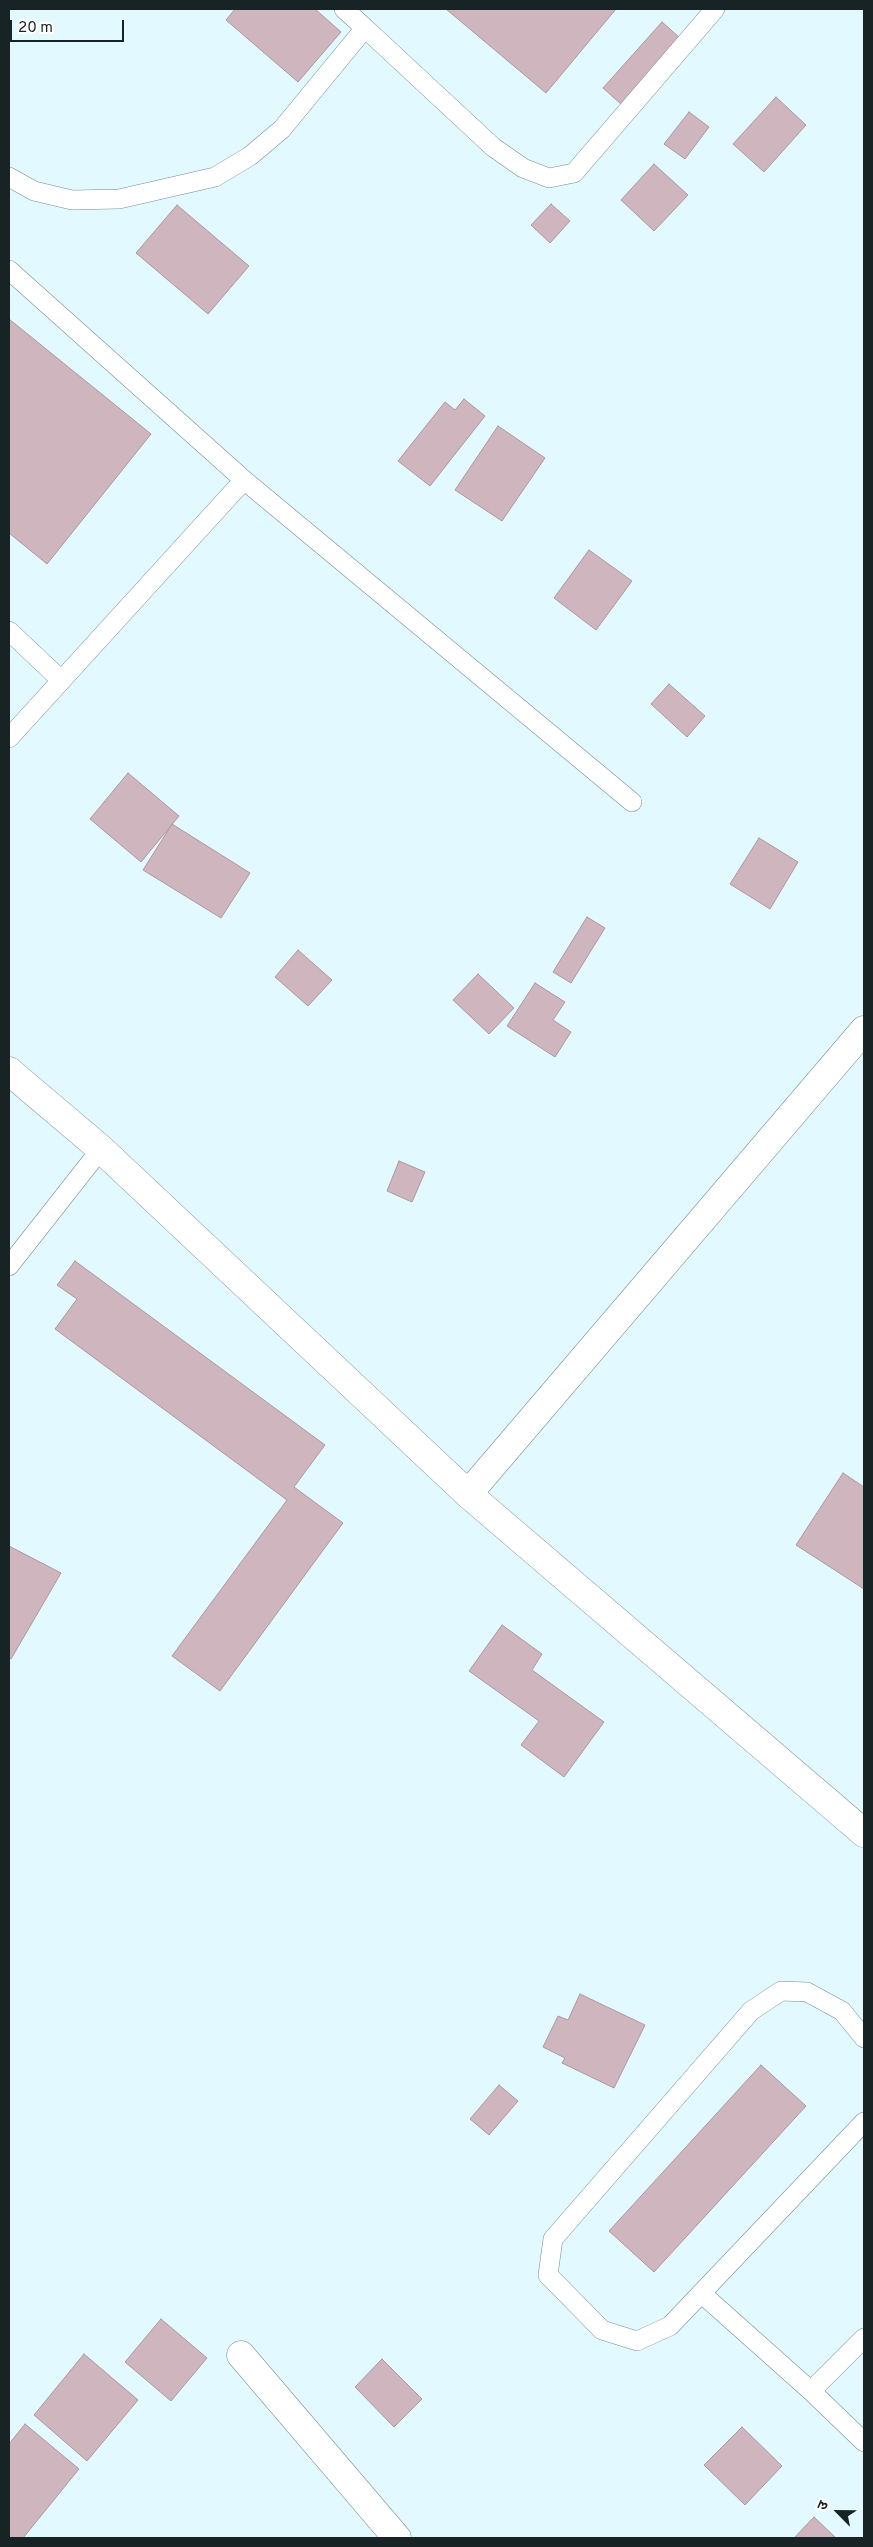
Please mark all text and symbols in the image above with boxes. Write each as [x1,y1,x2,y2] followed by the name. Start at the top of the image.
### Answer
[12,10,126,42] scale bar
[18,19,53,38] text: 20 m
[813,2487,863,2537] north arrow
[814,2499,833,2513] text: उ

